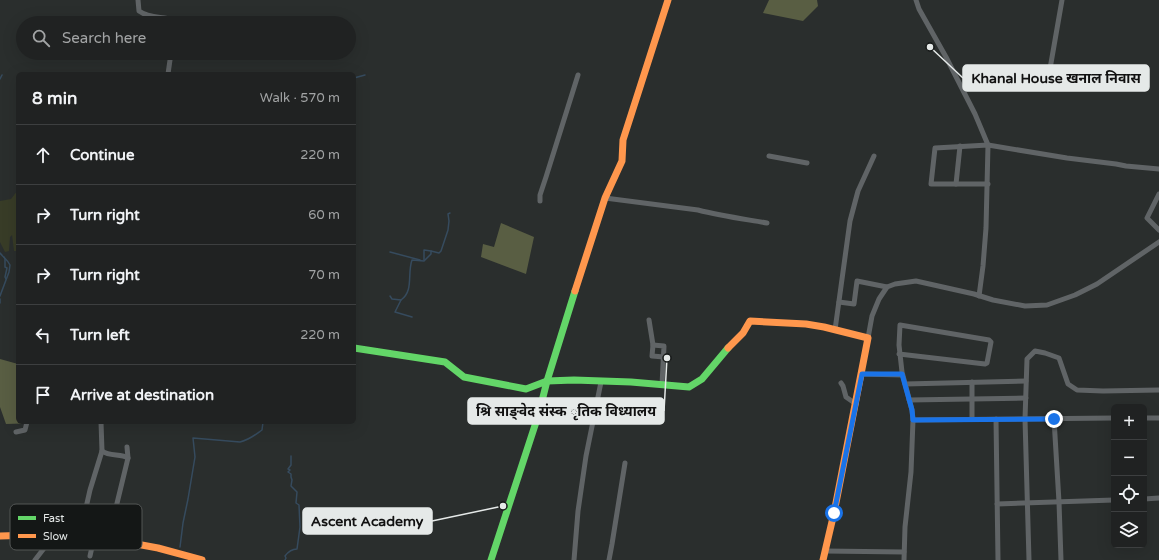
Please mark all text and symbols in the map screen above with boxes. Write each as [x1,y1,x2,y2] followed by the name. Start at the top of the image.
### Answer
[16,16,356,60] search box
[30,27,52,49] icon: search
[62,29,146,47] text: Search here
[963,65,1149,91] callout: Khanal House खनाल निवास
[971,70,1141,87] text: Khanal House खनाल निवास
[32,88,77,109] text: 8 min
[260,90,340,106] text: Walk · 570 m
[32,144,54,166] icon: ahead
[70,146,134,164] text: Continue
[300,147,340,163] text: 220 m
[32,204,54,226] icon: right
[70,206,140,224] text: Turn right
[308,207,340,223] text: 60 m
[32,264,54,286] icon: right
[70,266,140,284] text: Turn right
[308,267,340,283] text: 70 m
[32,324,54,346] icon: left
[70,326,130,344] text: Turn left
[300,327,340,343] text: 220 m
[32,384,54,406] icon: arrive
[70,386,214,404] text: Arrive at destination
[468,398,664,424] callout: श्रि साङ्वेद संस्क ृतिक विध्यालय
[476,402,657,421] text: श्रि साङ्वेद संस्क ृतिक विध्यालय
[1111,404,1147,548] map controls
[1111,404,1147,440] button: +
[1045,410,1063,428] route end
[1111,440,1147,476] button: −
[1111,476,1147,512] button: locate
[10,504,142,550] legend
[825,504,843,522] route start
[303,508,432,534] callout: Ascent Academy
[43,512,64,525] text: Fast
[1111,512,1147,548] button: layers
[311,513,424,530] text: Ascent Academy
[43,530,68,543] text: Slow

